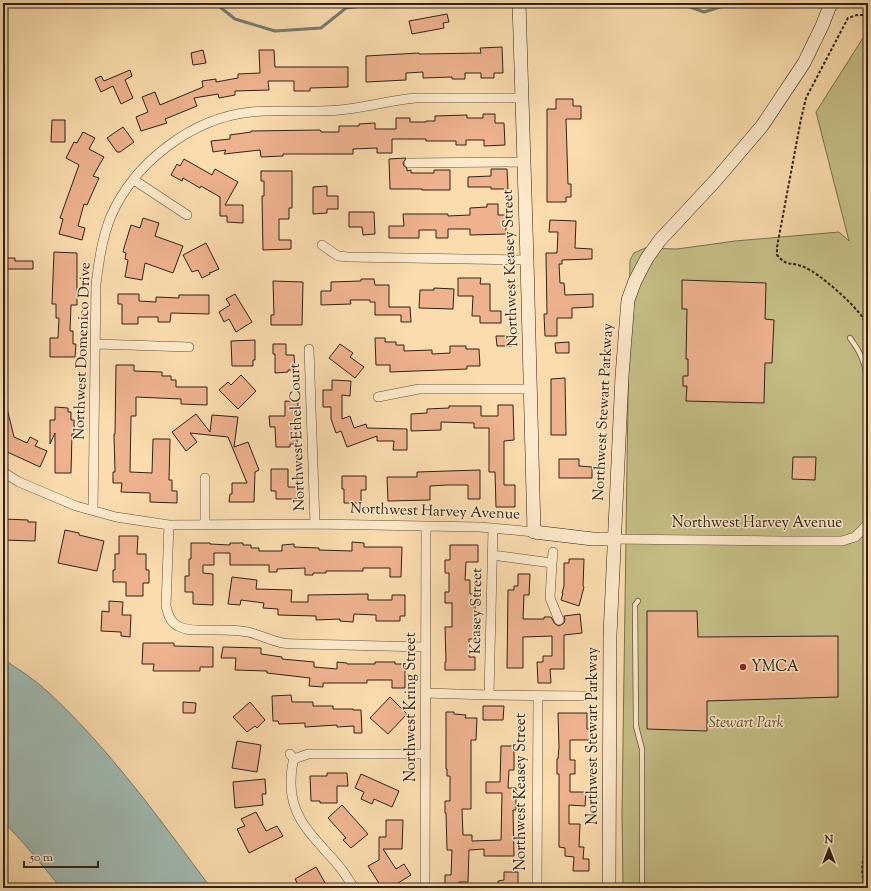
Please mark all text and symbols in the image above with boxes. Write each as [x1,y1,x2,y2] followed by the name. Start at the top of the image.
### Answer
[498,189,524,347] street label: Northwest Keasey Street
[69,262,97,440] street label: Northwest Domenico Drive
[589,322,619,501] street label: Northwest Stewart Parkway
[285,363,311,511] street label: Northwest Ethel Court
[349,499,521,525] street label: Northwest Harvey Avenue
[672,513,842,534] street label: Northwest Harvey Avenue
[466,568,488,654] street label: Keasey Street
[401,632,422,782] street label: Northwest Kring Street
[583,647,604,825] street label: Northwest Stewart Parkway
[751,657,799,678] place label: YMCA
[738,662,748,672] marker: YMCA
[511,713,532,871] street label: Northwest Keasey Street
[709,713,784,734] park label: Stewart Park
[809,829,849,869] north arrow
[824,832,834,848] text: N
[24,843,98,869] scale bar
[29,849,53,867] text: 50 m

